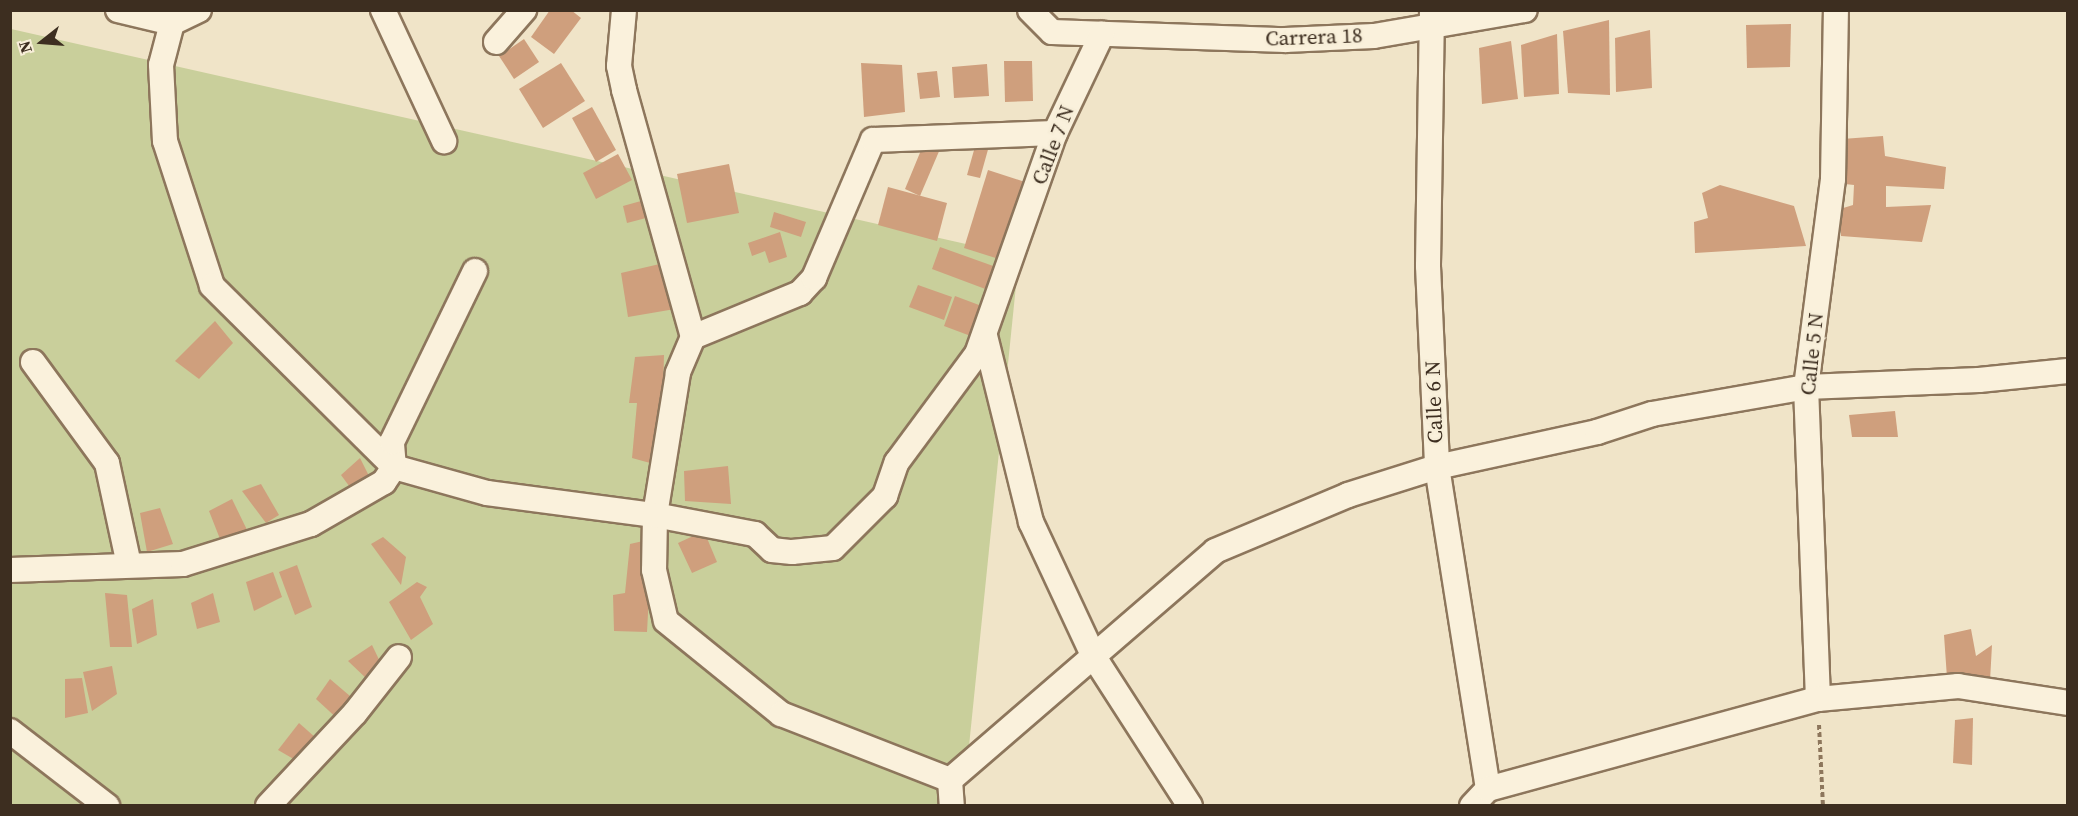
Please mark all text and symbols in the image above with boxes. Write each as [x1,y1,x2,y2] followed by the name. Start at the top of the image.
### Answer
[12,12,72,72] north arrow
[1265,23,1363,51] street label: Carrera 18
[13,38,37,56] text: N
[1026,102,1080,188] street label: Calle 7 N
[1795,311,1829,397] street label: Calle 5 N
[1420,360,1448,444] street label: Calle 6 N

